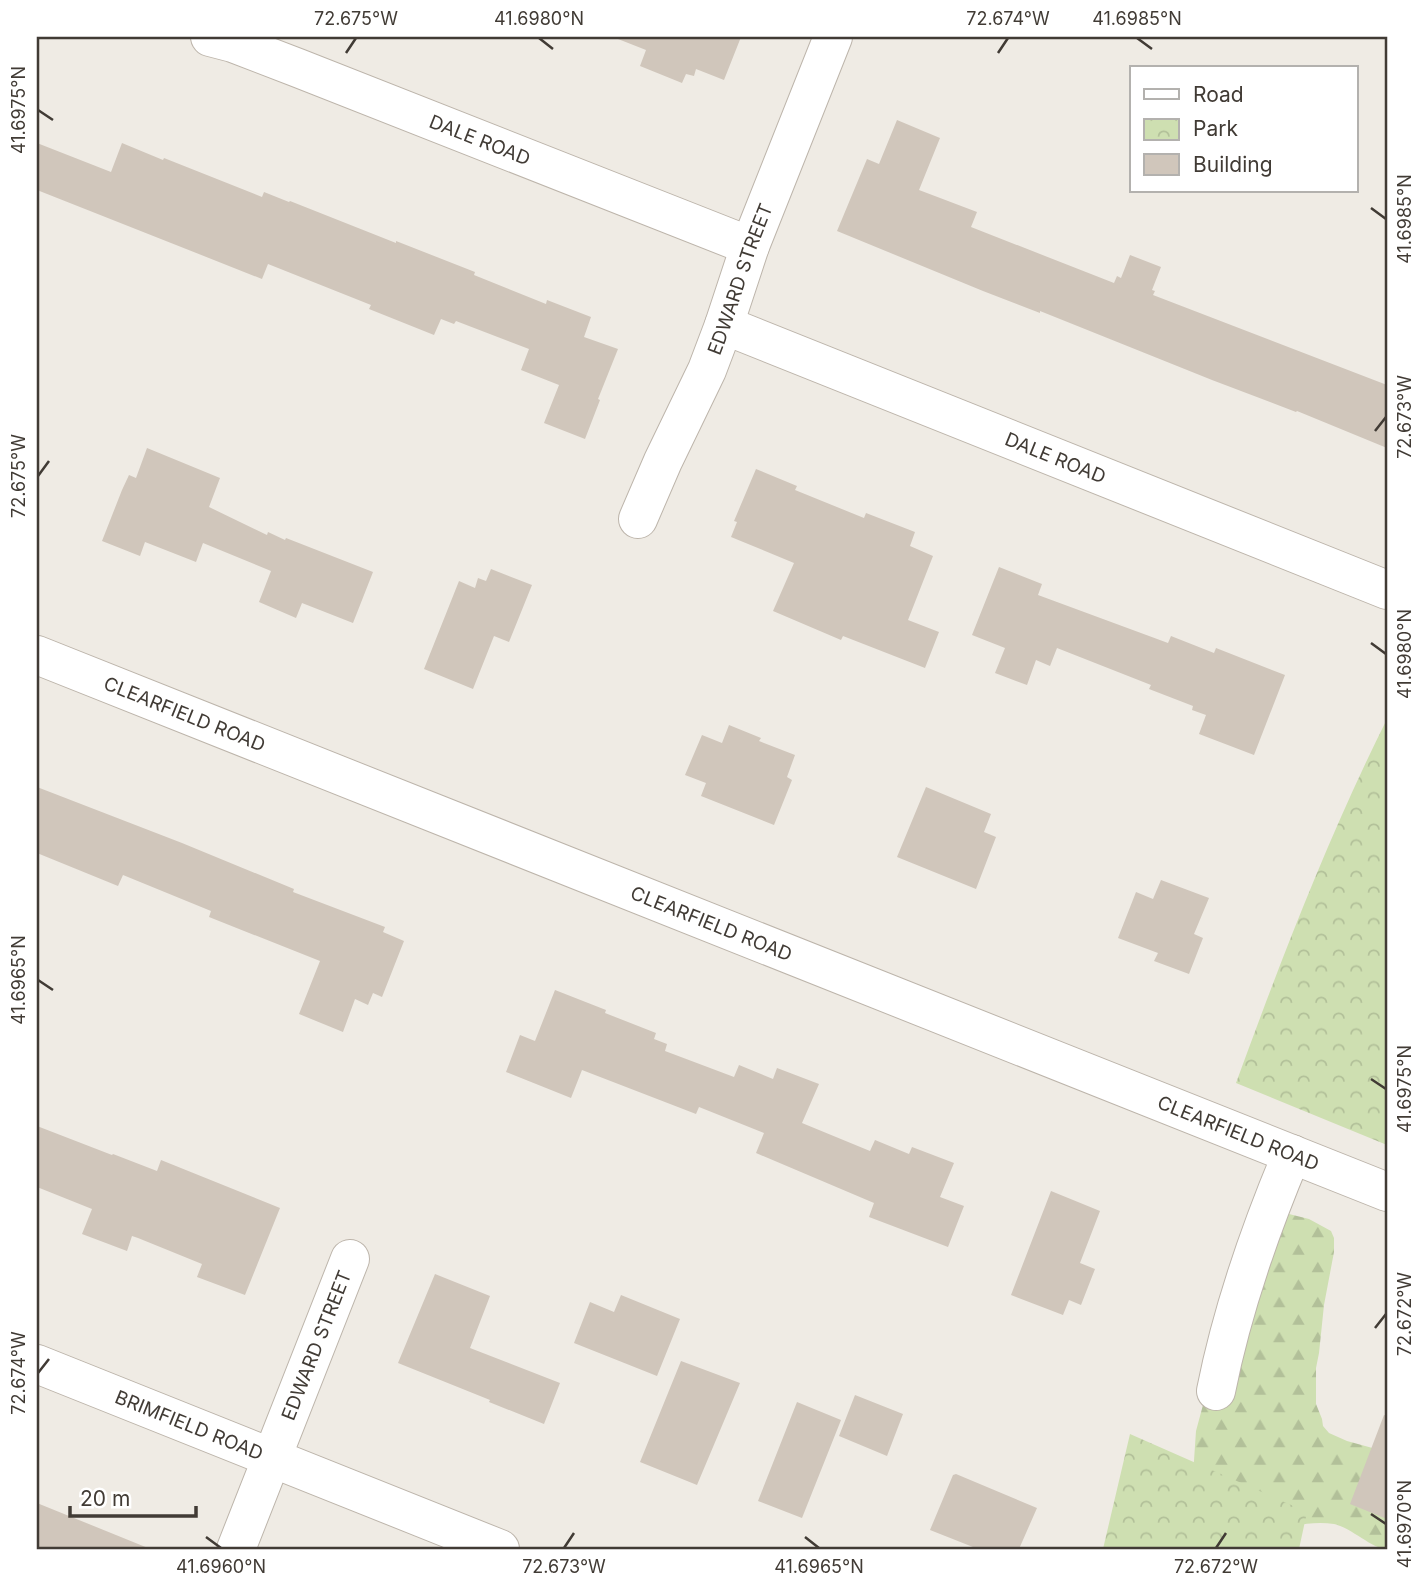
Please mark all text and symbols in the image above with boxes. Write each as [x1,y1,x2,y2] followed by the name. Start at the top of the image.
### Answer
[314,8,398,29] text: 72.675°W
[494,8,584,29] text: 41.6980°N
[966,8,1050,29] text: 72.674°W
[1092,8,1182,29] text: 41.6985°N
[8,66,29,154] text: 41.6975°N
[1130,66,1358,192] legend
[1193,82,1244,107] text: Road
[426,110,534,170] street label: DALE ROAD
[1193,116,1238,141] text: Park
[1193,152,1273,177] text: Building
[1394,174,1415,264] text: 41.6985°N
[703,200,778,358] street label: EDWARD STREET
[1394,375,1415,459] text: 72.673°W
[1002,427,1109,488] street label: DALE ROAD
[8,434,29,518] text: 72.675°W
[1394,609,1415,699] text: 41.6980°N
[100,672,269,757] street label: CLEARFIELD ROAD
[627,881,796,966] street label: CLEARFIELD ROAD
[8,935,29,1025] text: 41.6965°N
[1394,1045,1415,1133] text: 41.6975°N
[1154,1091,1322,1176] street label: CLEARFIELD ROAD
[277,1267,356,1424] street label: EDWARD STREET
[1394,1272,1415,1356] text: 72.672°W
[8,1331,29,1415] text: 72.674°W
[112,1385,266,1465] street label: BRIMFIELD ROAD
[70,1474,196,1518] scale bar
[1394,1480,1415,1568] text: 41.6970°N
[80,1486,130,1511] text: 20 m
[176,1556,266,1577] text: 41.6960°N
[522,1556,606,1577] text: 72.673°W
[774,1556,864,1577] text: 41.6965°N
[1174,1556,1258,1577] text: 72.672°W

